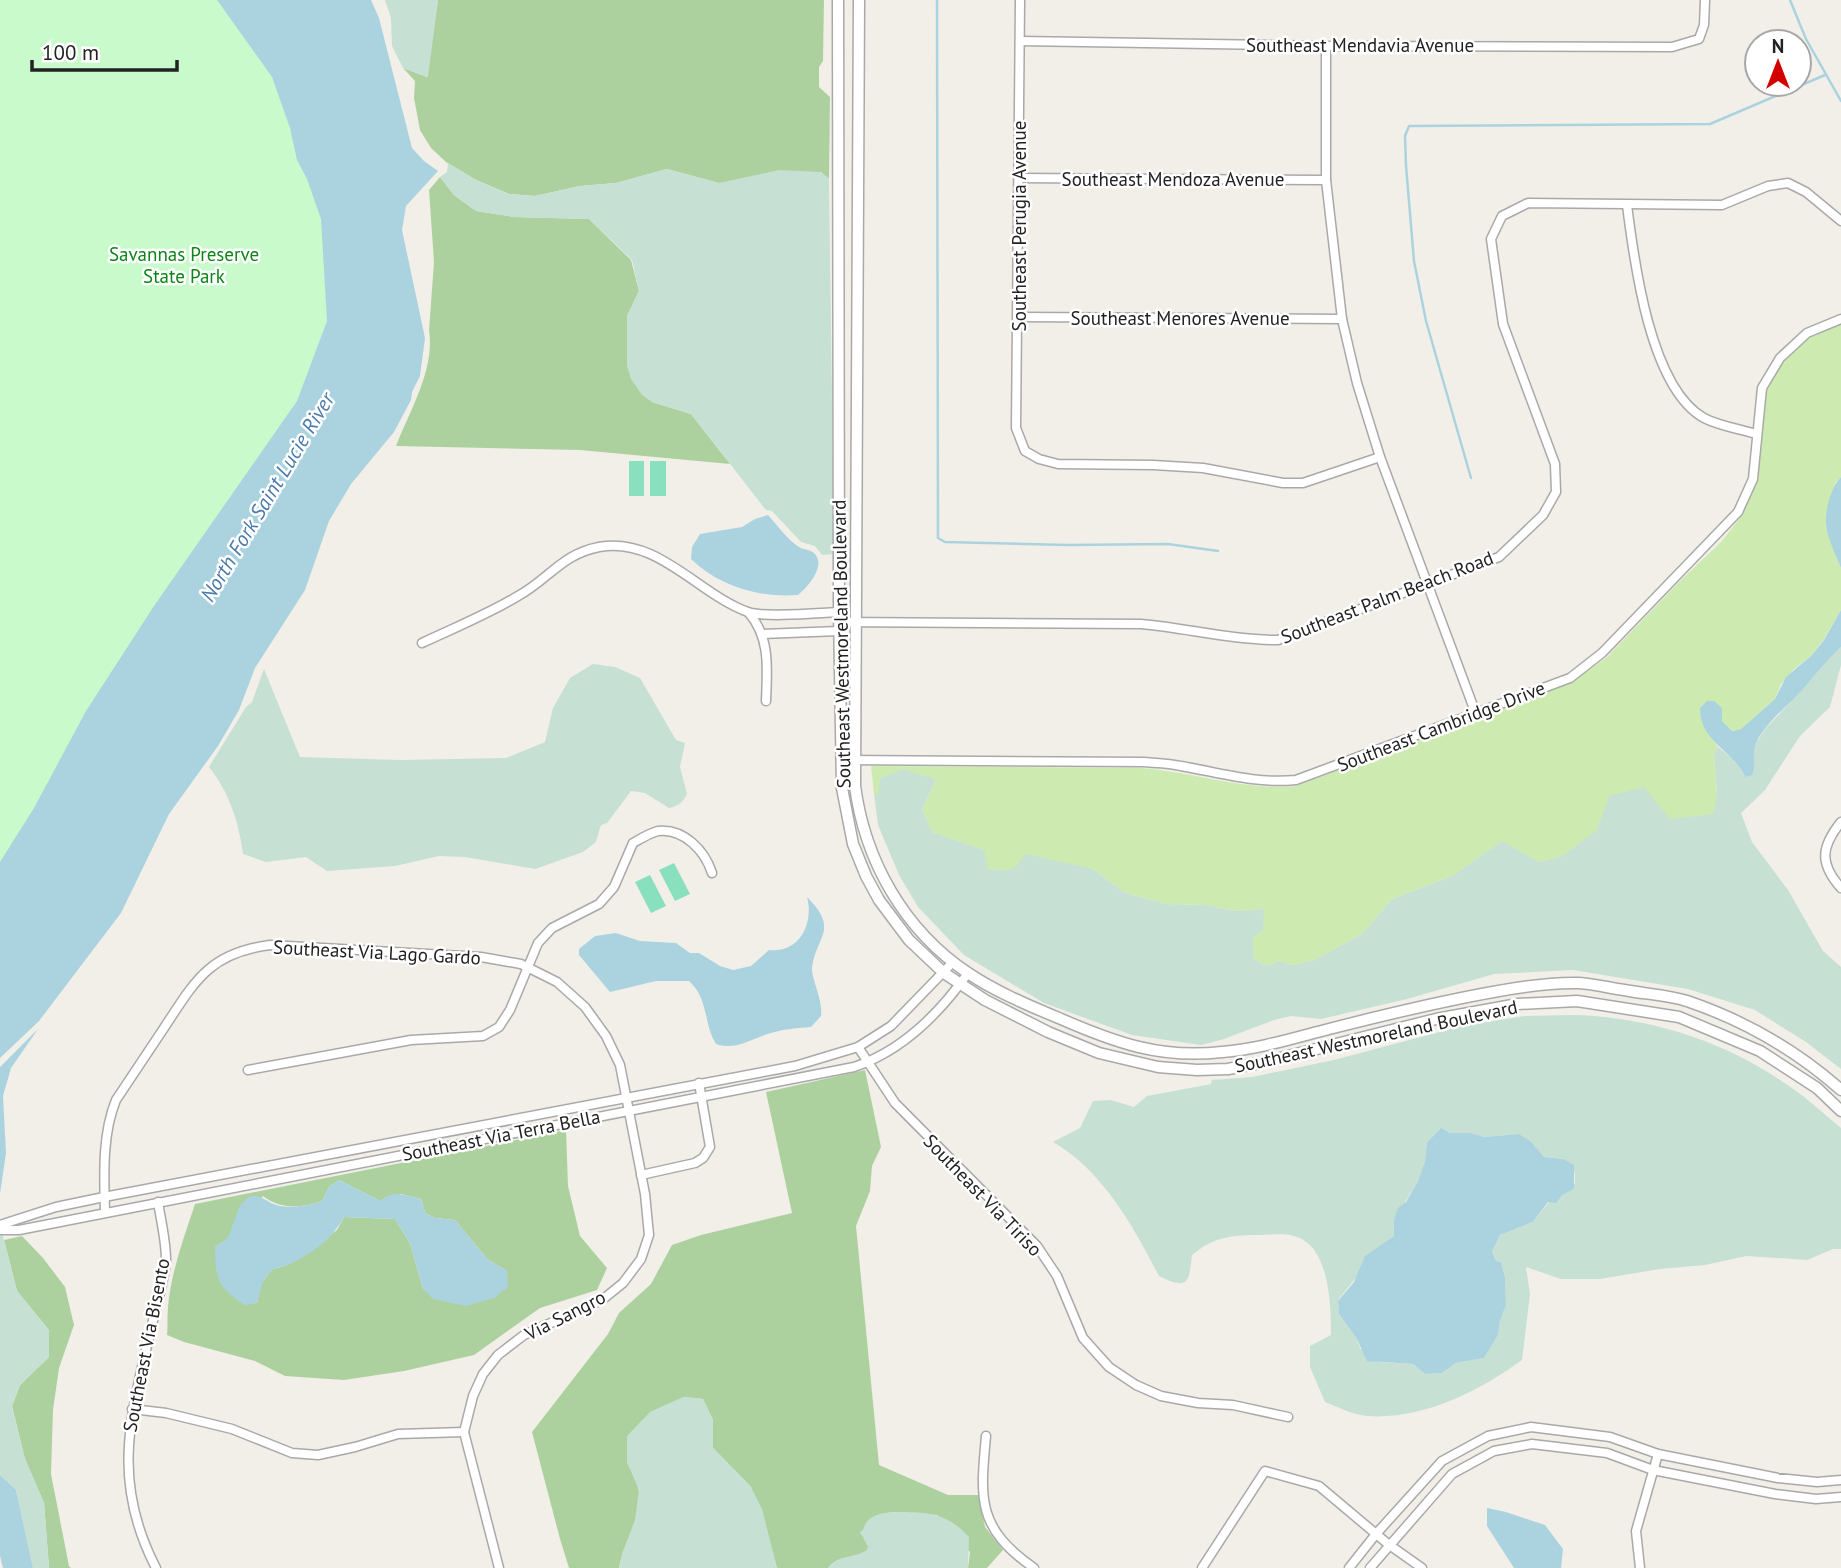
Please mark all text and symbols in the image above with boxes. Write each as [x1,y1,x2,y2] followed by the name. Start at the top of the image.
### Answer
[32,28,177,72] scale bar
[1743,28,1813,98] north arrow
[1246,33,1474,57] street label: Southeast Mendavia Avenue
[1772,34,1784,58] text: N
[42,39,99,66] text: 100 m
[1007,121,1031,331] street label: Southeast Perugia Avenue
[1062,167,1284,191] street label: Southeast Mendoza Avenue
[109,242,259,288] park label: Savannas Preserve State Park
[1070,306,1290,330] street label: Southeast Menores Avenue
[194,386,341,606] water label: North Fork Saint Lucie River
[826,500,856,788] street label: Southeast Westmoreland Boulevard
[1277,545,1497,649] street label: Southeast Palm Beach Road
[1334,675,1548,777] street label: Southeast Cambridge Drive
[273,935,481,969] street label: Southeast Via Lago Gardo
[1232,994,1520,1078] street label: Southeast Westmoreland Boulevard
[400,1104,602,1166] street label: Southeast Via Terra Bella
[919,1129,1047,1261] street label: Southeast Via Tiriso
[117,1256,175,1434] street label: Southeast Via Bisento
[520,1285,609,1346] street label: Via Sangro

